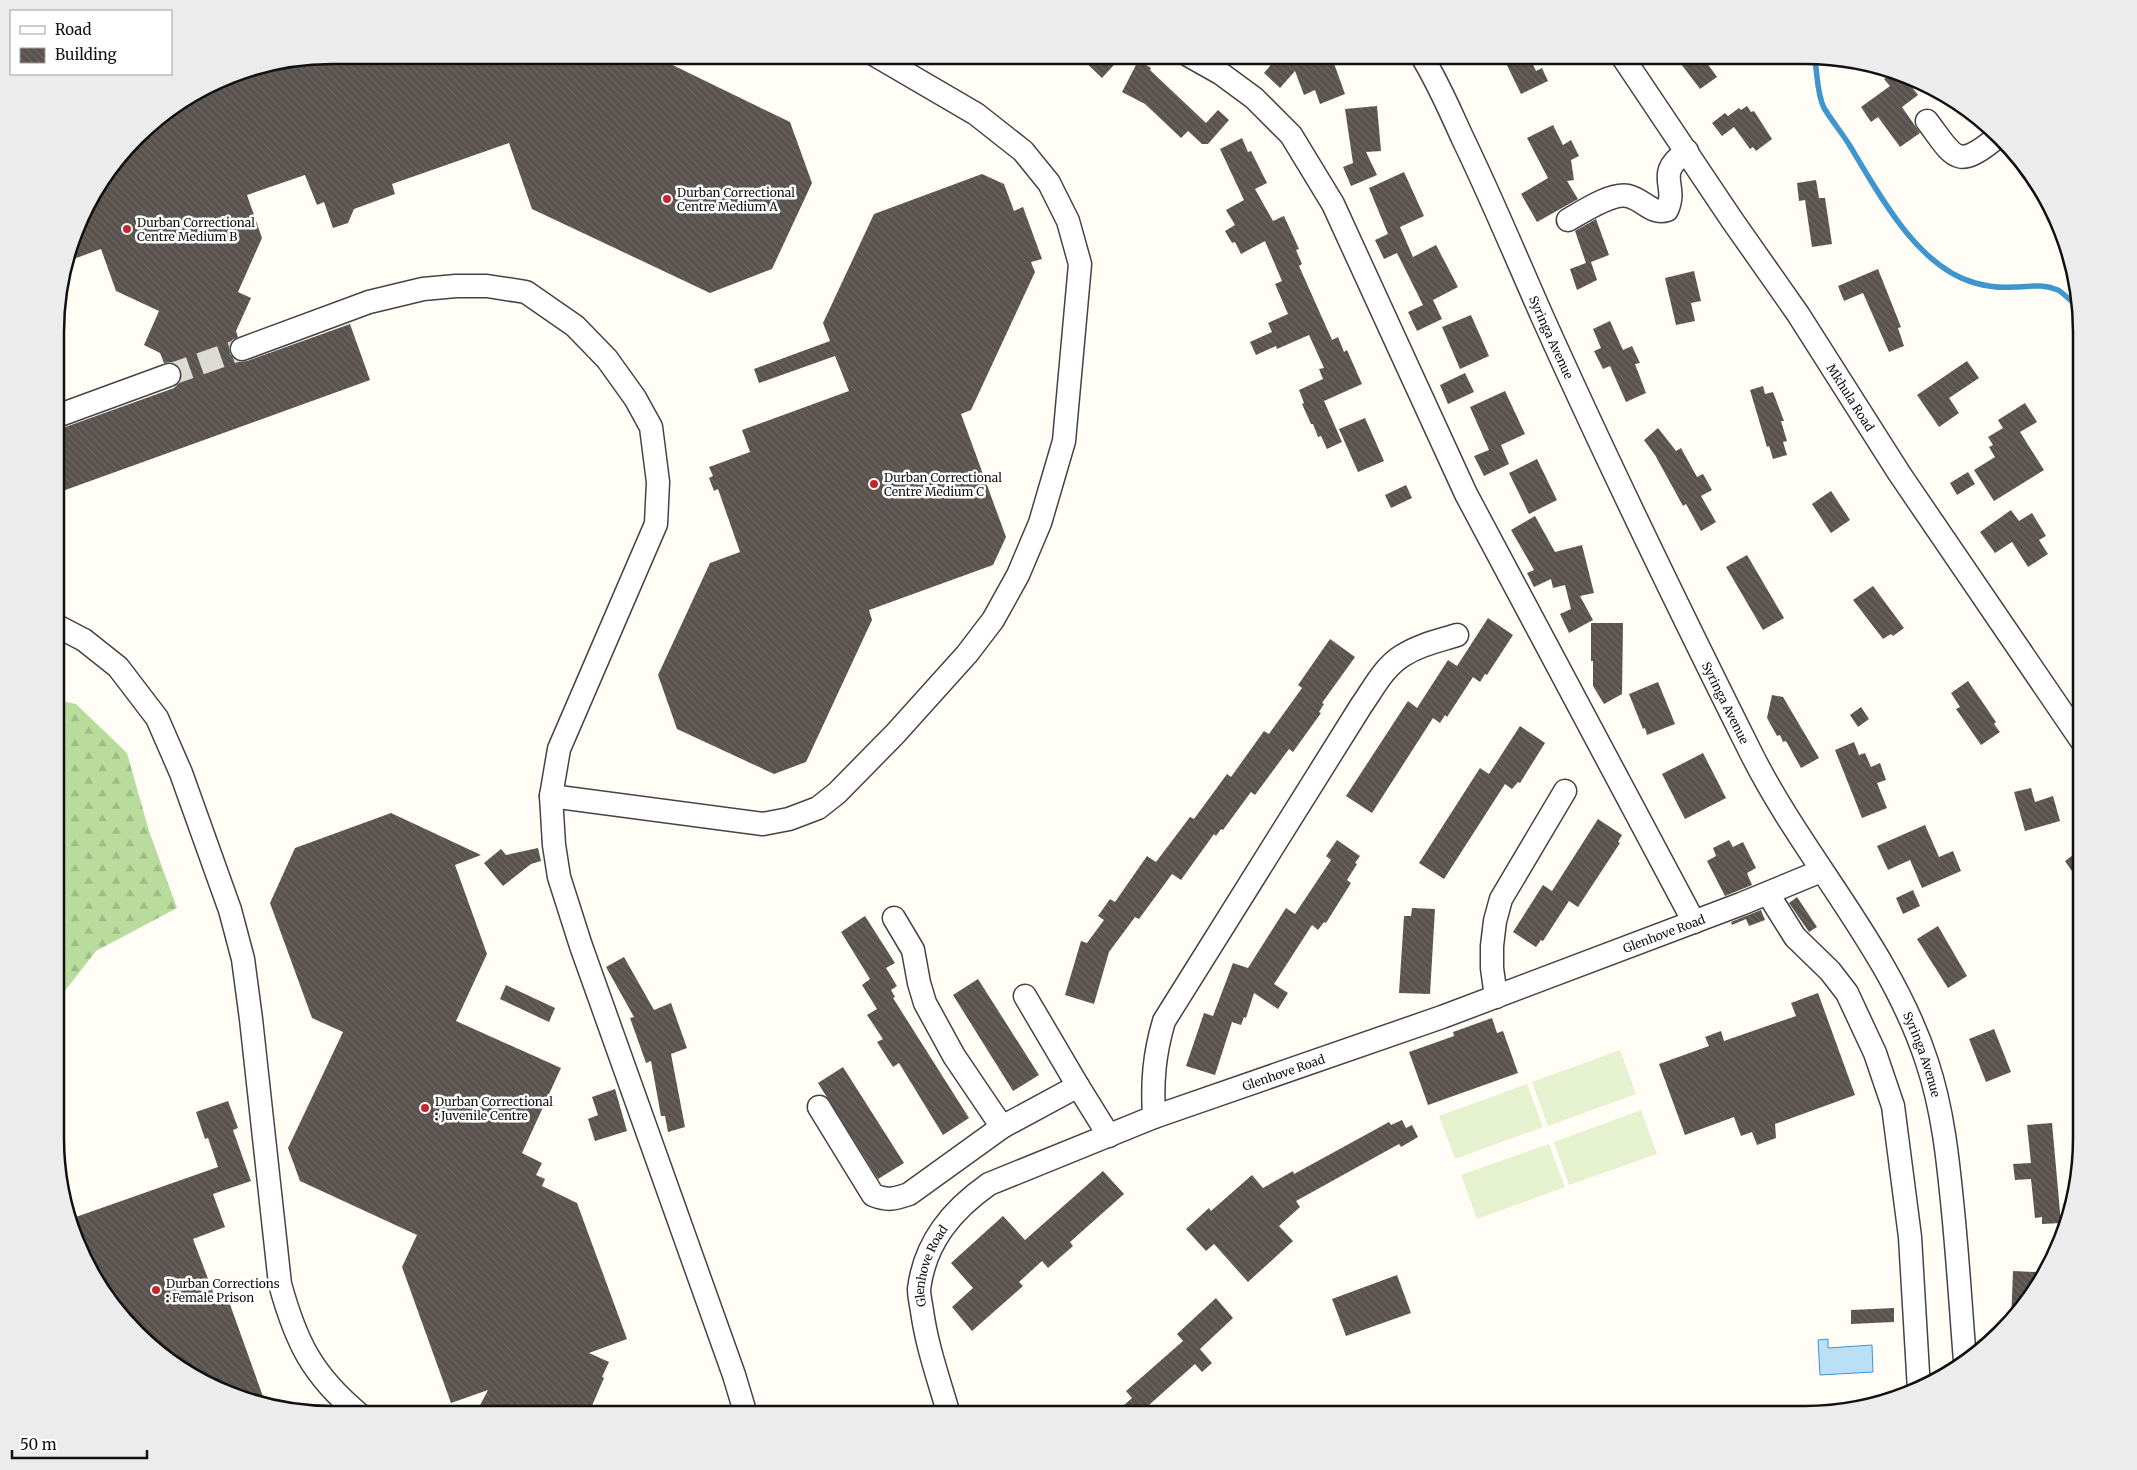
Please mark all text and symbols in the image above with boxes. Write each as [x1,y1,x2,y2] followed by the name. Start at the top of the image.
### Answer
[10,10,172,75] legend
[55,20,91,39] text: Road
[55,45,117,64] text: Building
[677,185,795,214] place label: Durban Correctional Centre Medium A
[661,193,673,205] marker: Durban Correctional Centre Medium A
[137,215,255,244] place label: Durban Correctional Centre Medium B
[121,223,133,235] marker: Durban Correctional Centre Medium B
[1526,293,1577,381] street label: Syringa Avenue
[1824,361,1878,434] street label: Mkhula Road
[884,470,1002,499] place label: Durban Correctional Centre Medium C
[868,478,880,490] marker: Durban Correctional Centre Medium C
[1699,659,1753,746] street label: Syringa Avenue
[1621,911,1707,955] street label: Glenhove Road
[1900,1009,1944,1098] street label: Syringa Avenue
[1240,1051,1327,1093] street label: Glenhove Road
[435,1094,553,1123] place label: Durban Correctional : Juvenile Centre
[419,1102,431,1114] marker: Durban Correctional : Juvenile Centre
[911,1222,950,1308] street label: Glenhove Road
[166,1276,280,1305] place label: Durban Corrections : Female Prison
[150,1284,162,1296] marker: Durban Corrections : Female Prison
[12,1428,148,1460] scale bar
[20,1435,57,1454] text: 50 m

